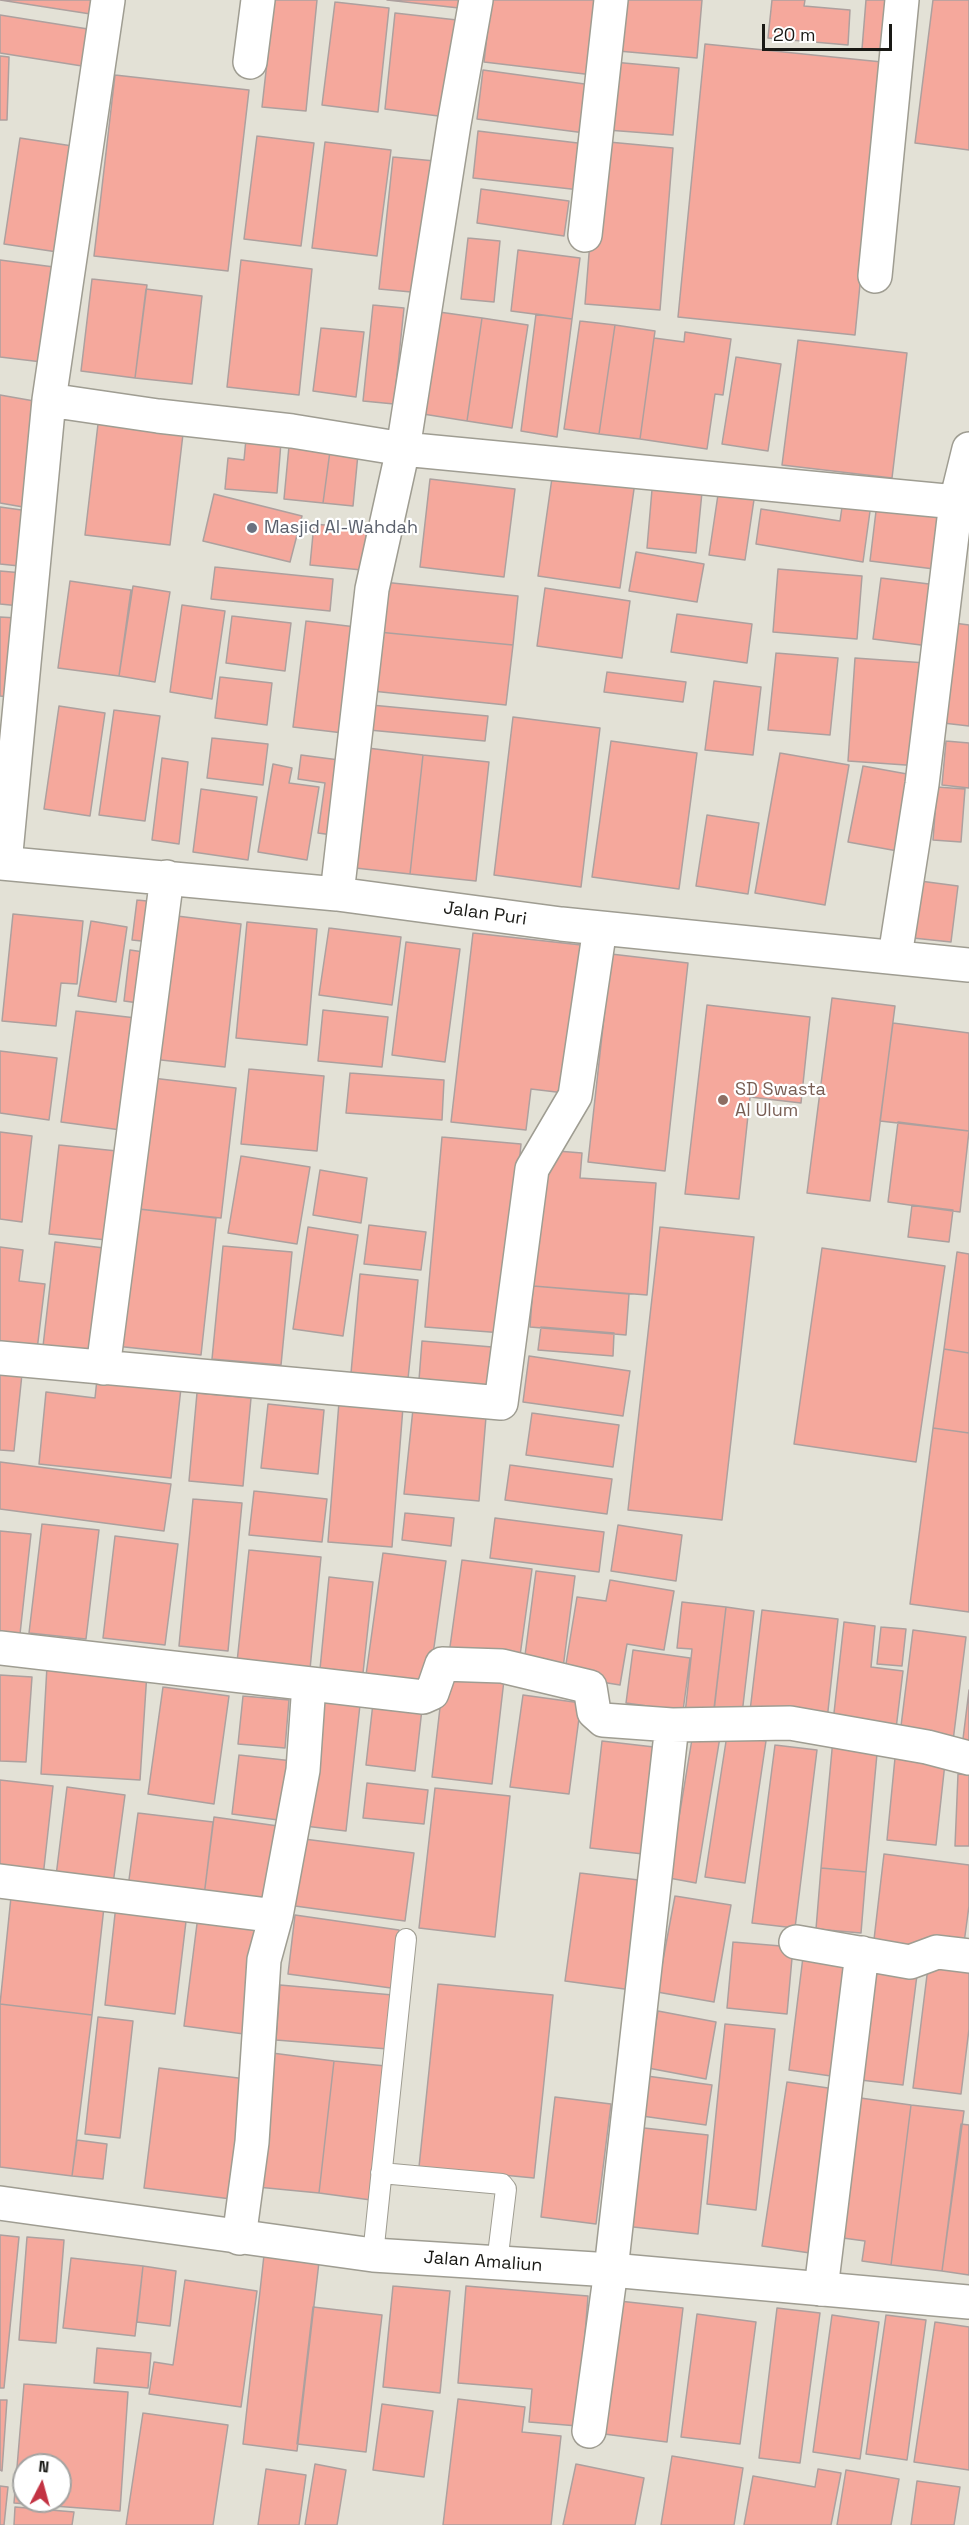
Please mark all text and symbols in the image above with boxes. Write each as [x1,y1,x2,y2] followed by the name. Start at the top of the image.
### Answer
[765,12,896,50] scale bar
[773,23,816,46] text: 20 m
[264,517,418,539] place label: Masjid Al-Wahdah
[245,521,259,535] marker: Masjid Al-Wahdah
[442,897,528,931] street label: Jalan Puri
[735,1079,826,1122] place label: SD Swasta Al Ulum
[716,1093,730,1107] marker: SD Swasta Al Ulum
[423,2247,543,2277] street label: Jalan Amaliun
[12,2453,72,2513] north arrow
[37,2456,50,2478] text: N

